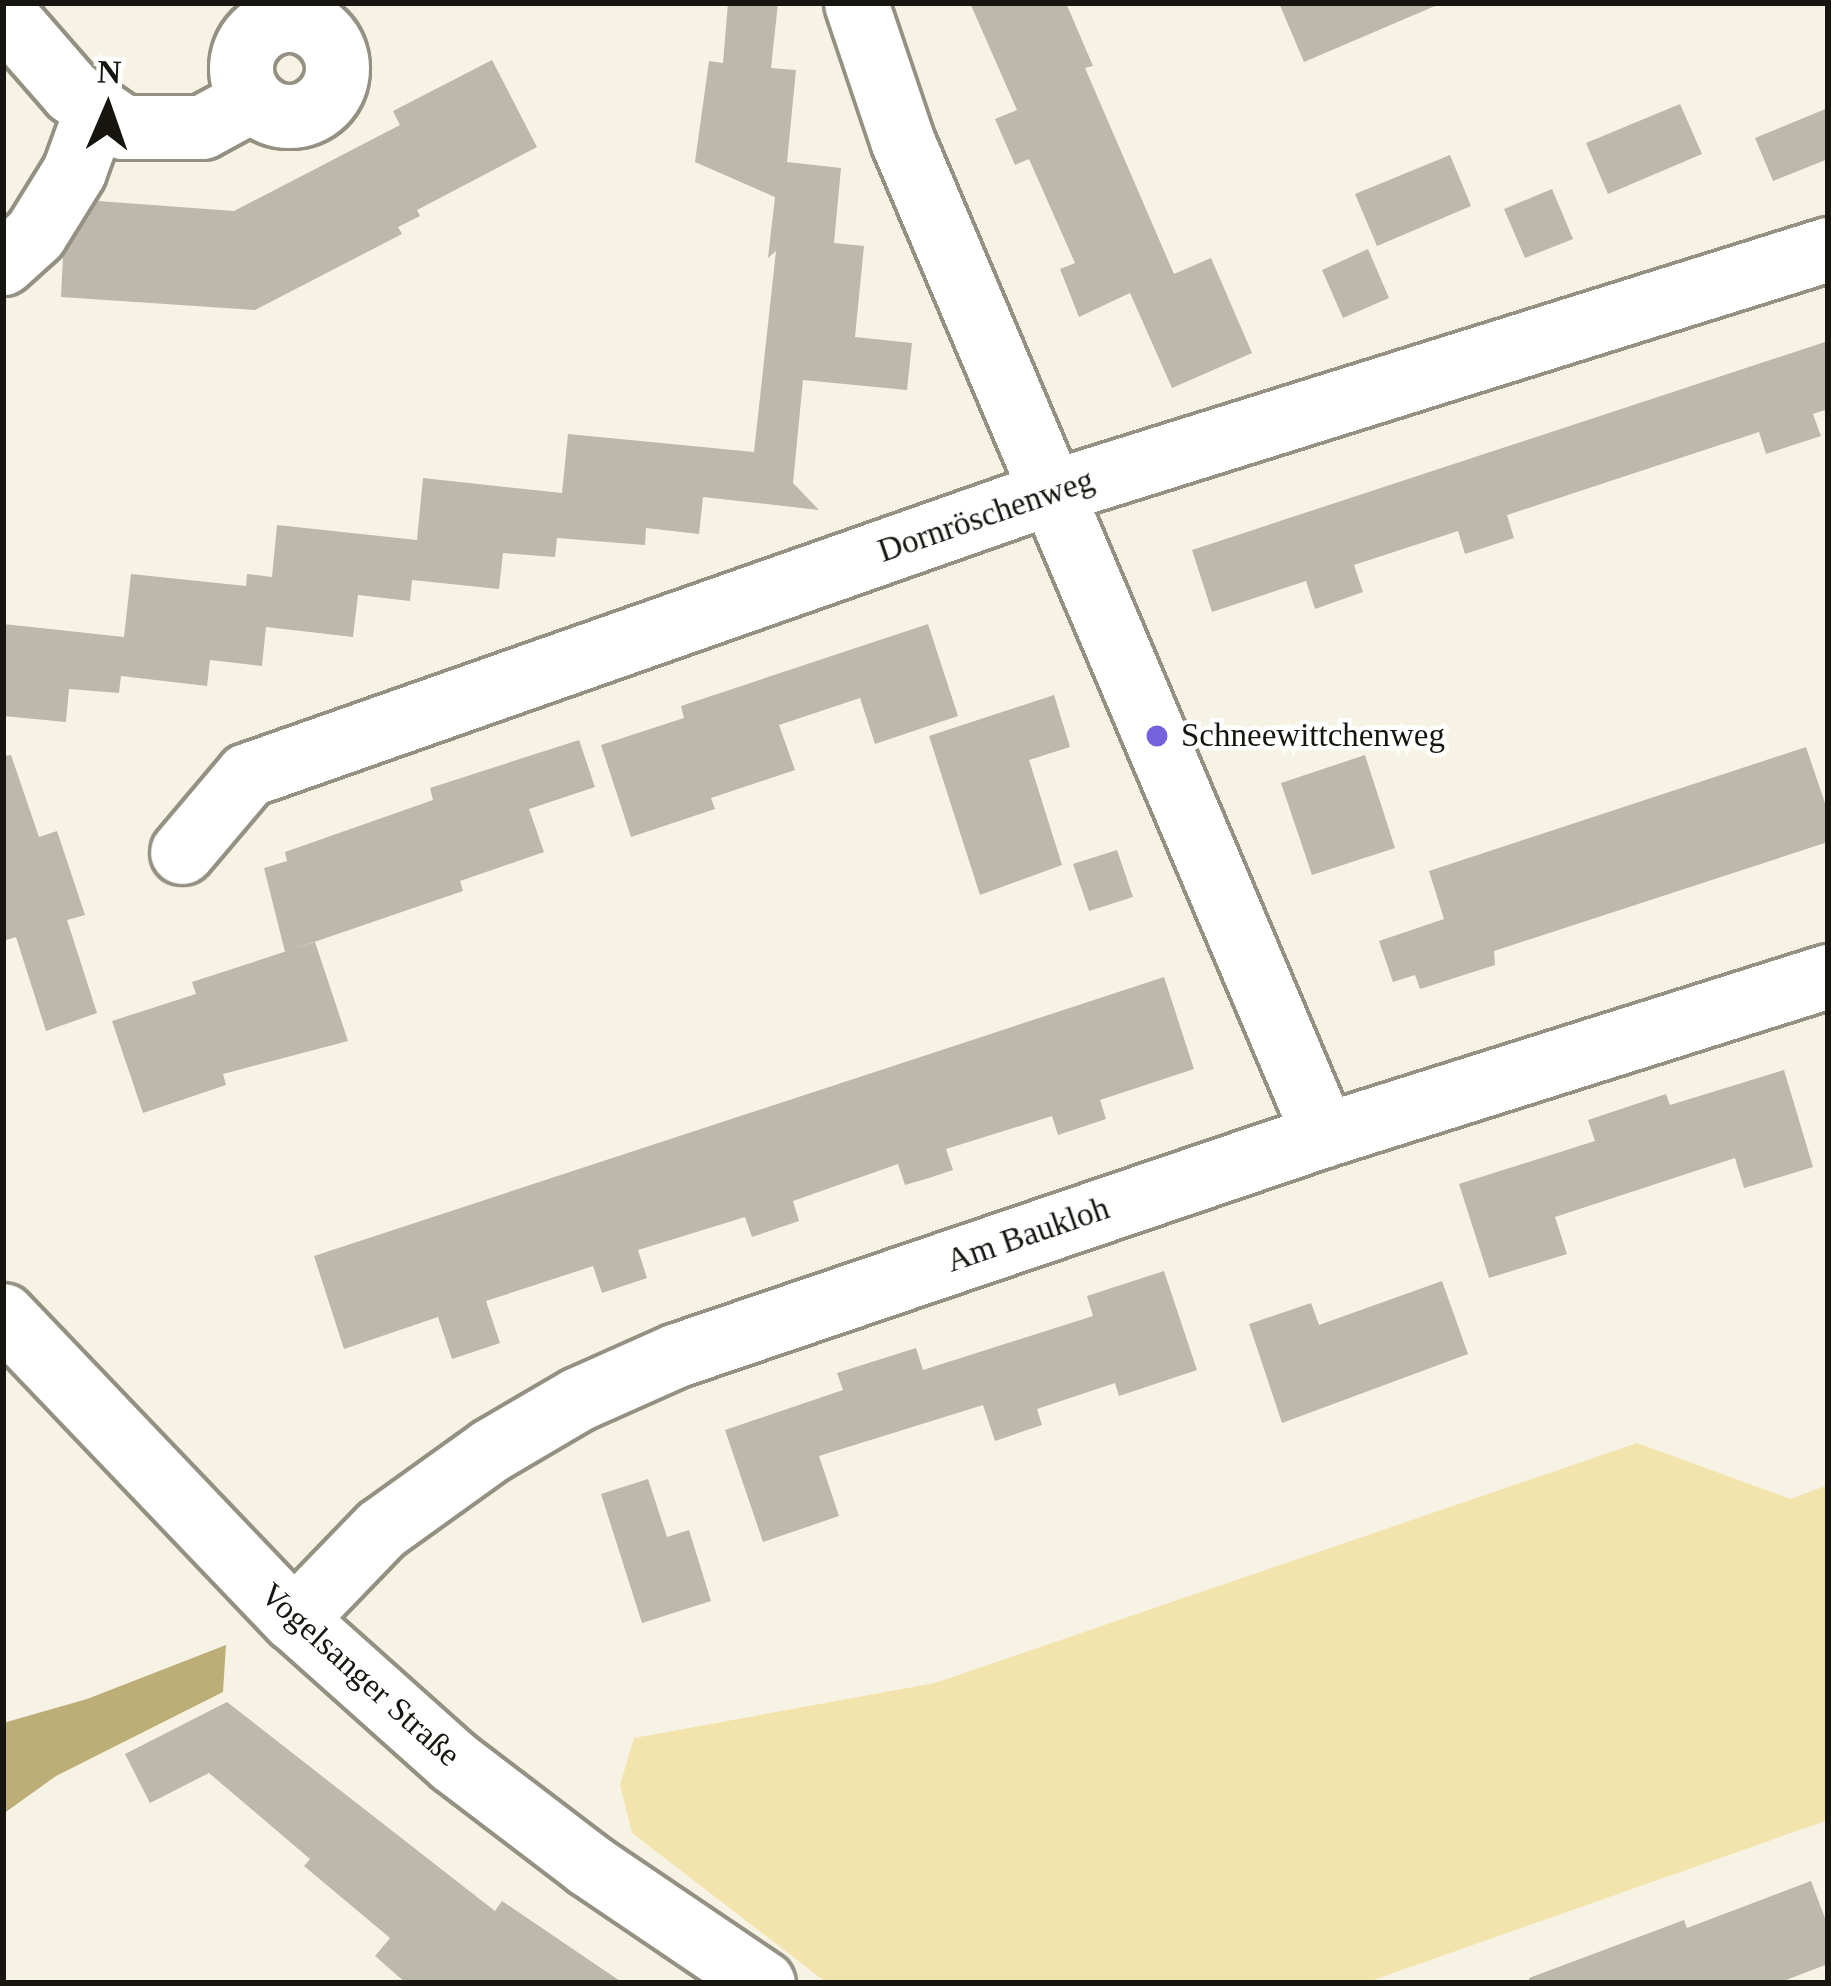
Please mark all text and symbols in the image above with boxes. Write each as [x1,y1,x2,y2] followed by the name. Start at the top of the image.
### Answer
[48,48,168,168] north arrow
[97,54,122,90] text: N
[873,461,1099,571] street label: Dornröschenweg
[1181,716,1445,756] place label: Schneewittchenweg
[1144,723,1170,749] marker: Schneewittchenweg
[941,1189,1115,1281] street label: Am Baukloh
[252,1575,468,1775] street label: Vogelsanger Straße

